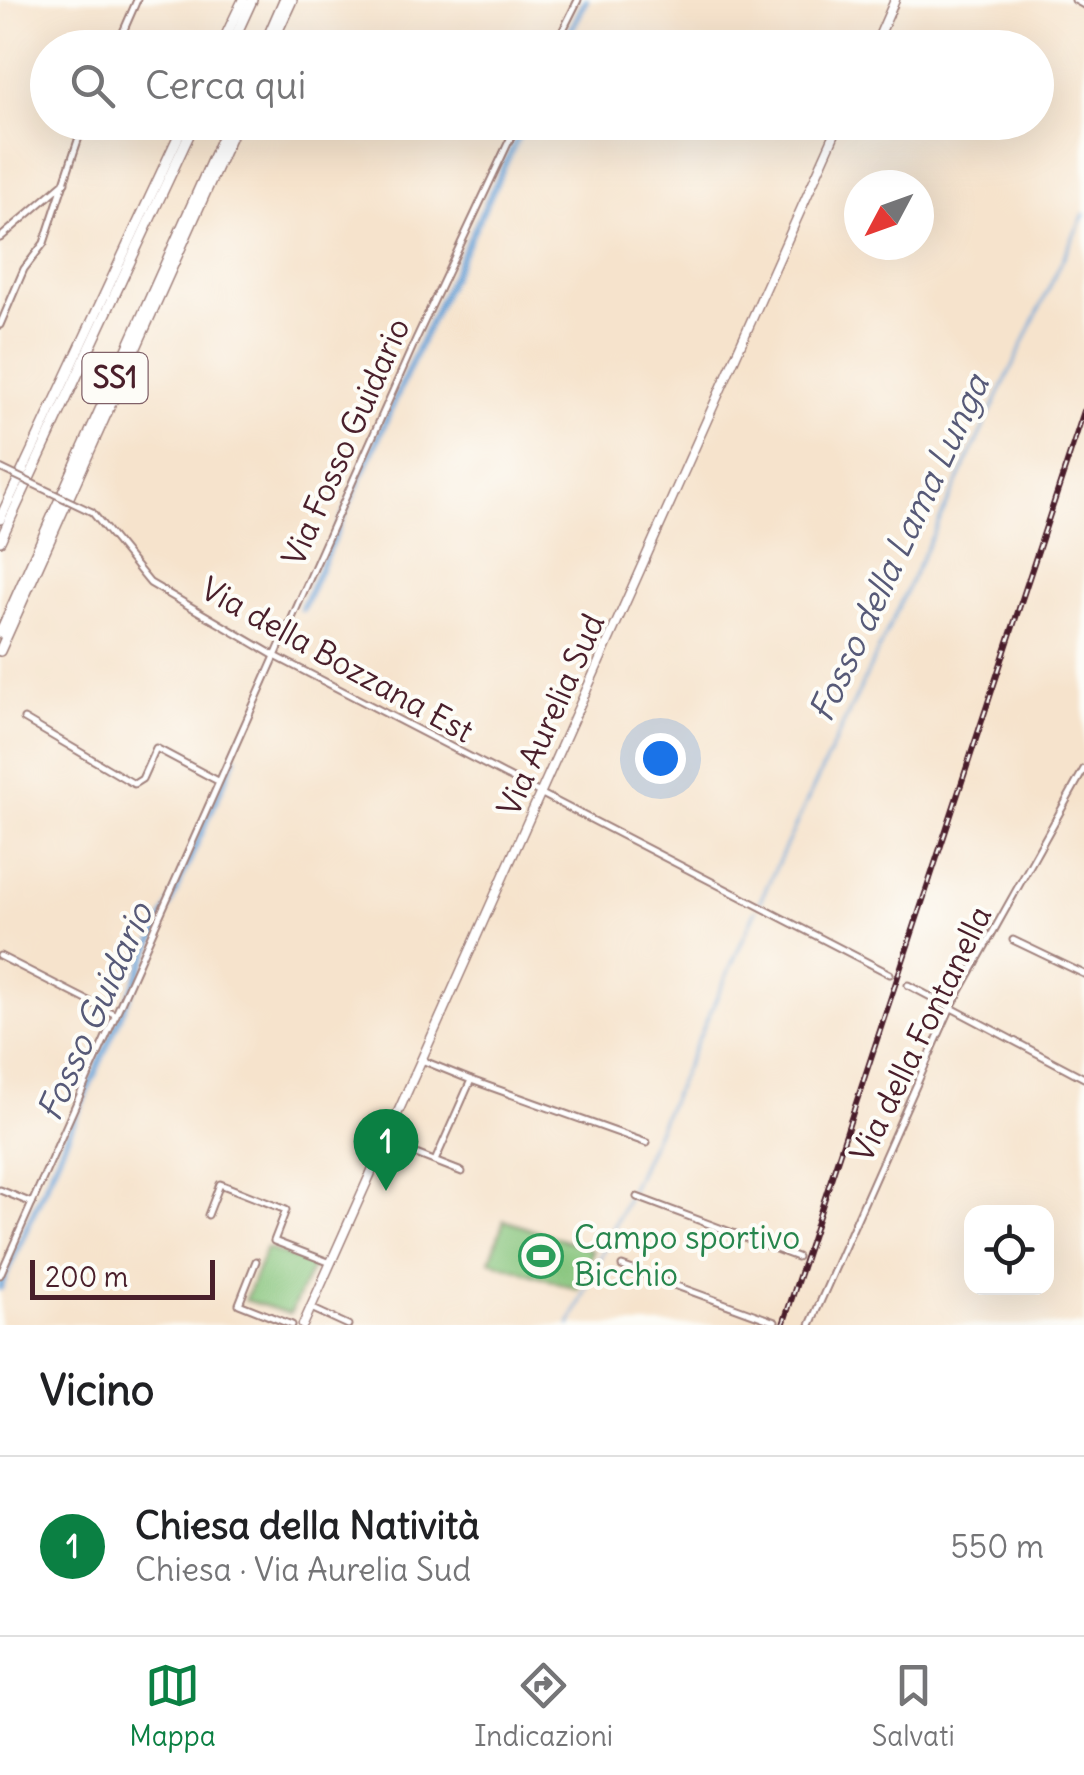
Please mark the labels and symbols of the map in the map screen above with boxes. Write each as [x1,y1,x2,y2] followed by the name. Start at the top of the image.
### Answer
[844,170,934,260] north arrow
[273,312,419,572] street label: Via Fosso Guidario
[82,353,148,403] road number: SS1
[798,365,999,728] water label: Fosso della Lama Lunga
[194,568,481,752] street label: Via della Bozzana Est
[488,607,613,822] street label: Via Aurelia Sud
[635,733,686,784] your location
[26,894,163,1127] water label: Fosso Guidario
[841,899,1000,1168] street label: Via della Fontanella
[354,1108,418,1191] pin: 1
[574,1217,800,1295] place label: Campo sportivo Bicchio
[518,1233,564,1279] sports icon: Campo sportivo Bicchio
[30,1255,215,1300] scale bar

